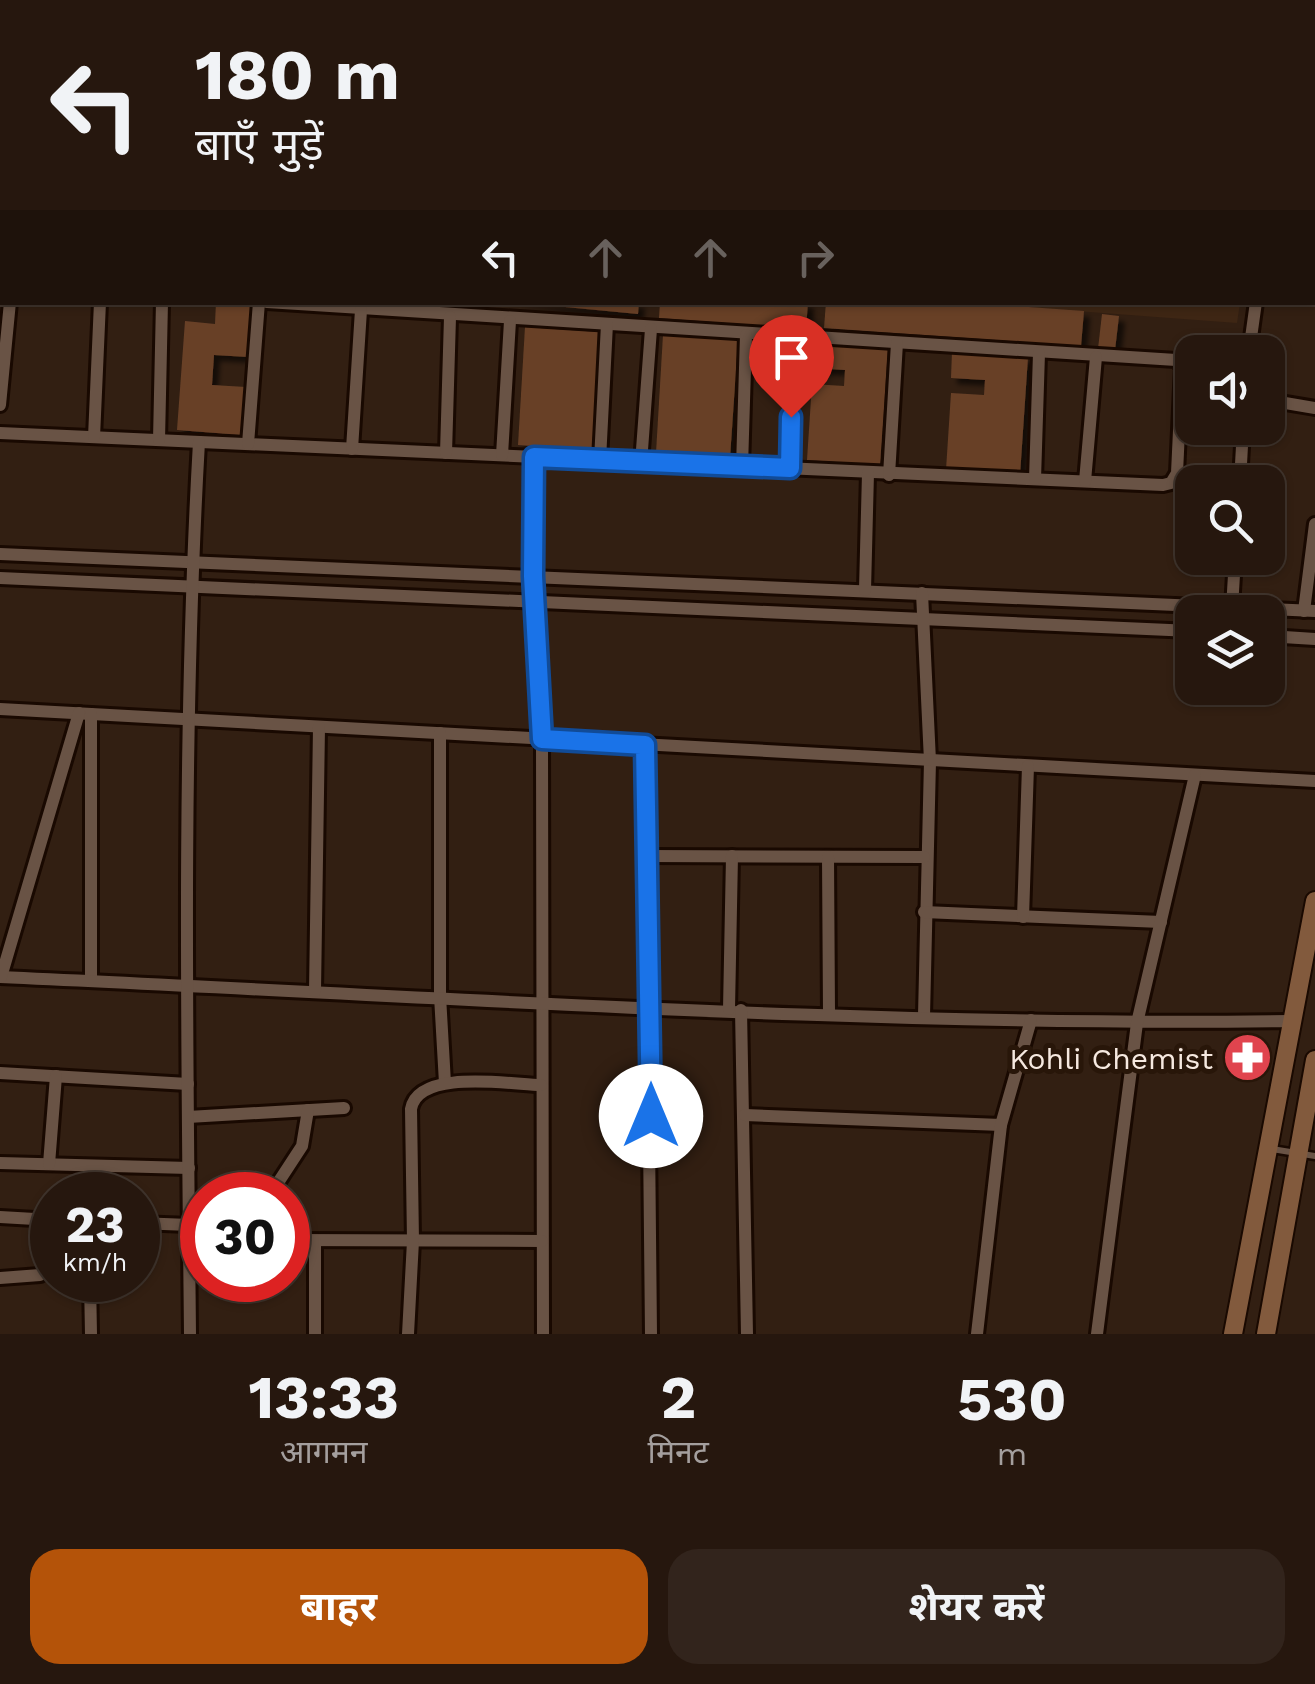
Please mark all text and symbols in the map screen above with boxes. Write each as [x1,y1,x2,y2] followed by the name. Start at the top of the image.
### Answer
[195,34,400,116] text: 180 m
[30,40,160,170] icon: left
[195,118,324,171] text: बाएँ मुड़ें
[473,230,528,285] icon: left
[578,230,633,285] icon: ahead
[683,230,738,285] icon: ahead
[788,230,843,285] icon: right
[749,315,834,418] pin
[764,330,819,385] icon: arrive
[1175,335,1285,705] map controls
[1175,335,1285,445] button: sound
[1175,465,1285,575] button: search
[1175,595,1285,705] button: layers
[1222,1032,1274,1084] pharmacy icon: Kohli Chemist
[1009,1041,1213,1076] place label: Kohli Chemist
[599,1064,703,1168] position arrow
[180,1172,310,1302] speed limit sign: 30
[65,1195,125,1254] text: 23
[63,1248,127,1277] text: km/h
[248,1362,399,1433] text: 13:33
[660,1362,696,1433] text: 2
[957,1364,1067,1435] text: 530
[280,1433,368,1471] text: आगमन
[648,1433,709,1471] text: मिनट
[997,1435,1027,1473] text: m
[30,1549,648,1664] button: बाहर
[668,1549,1285,1664] button: शेयर करें

